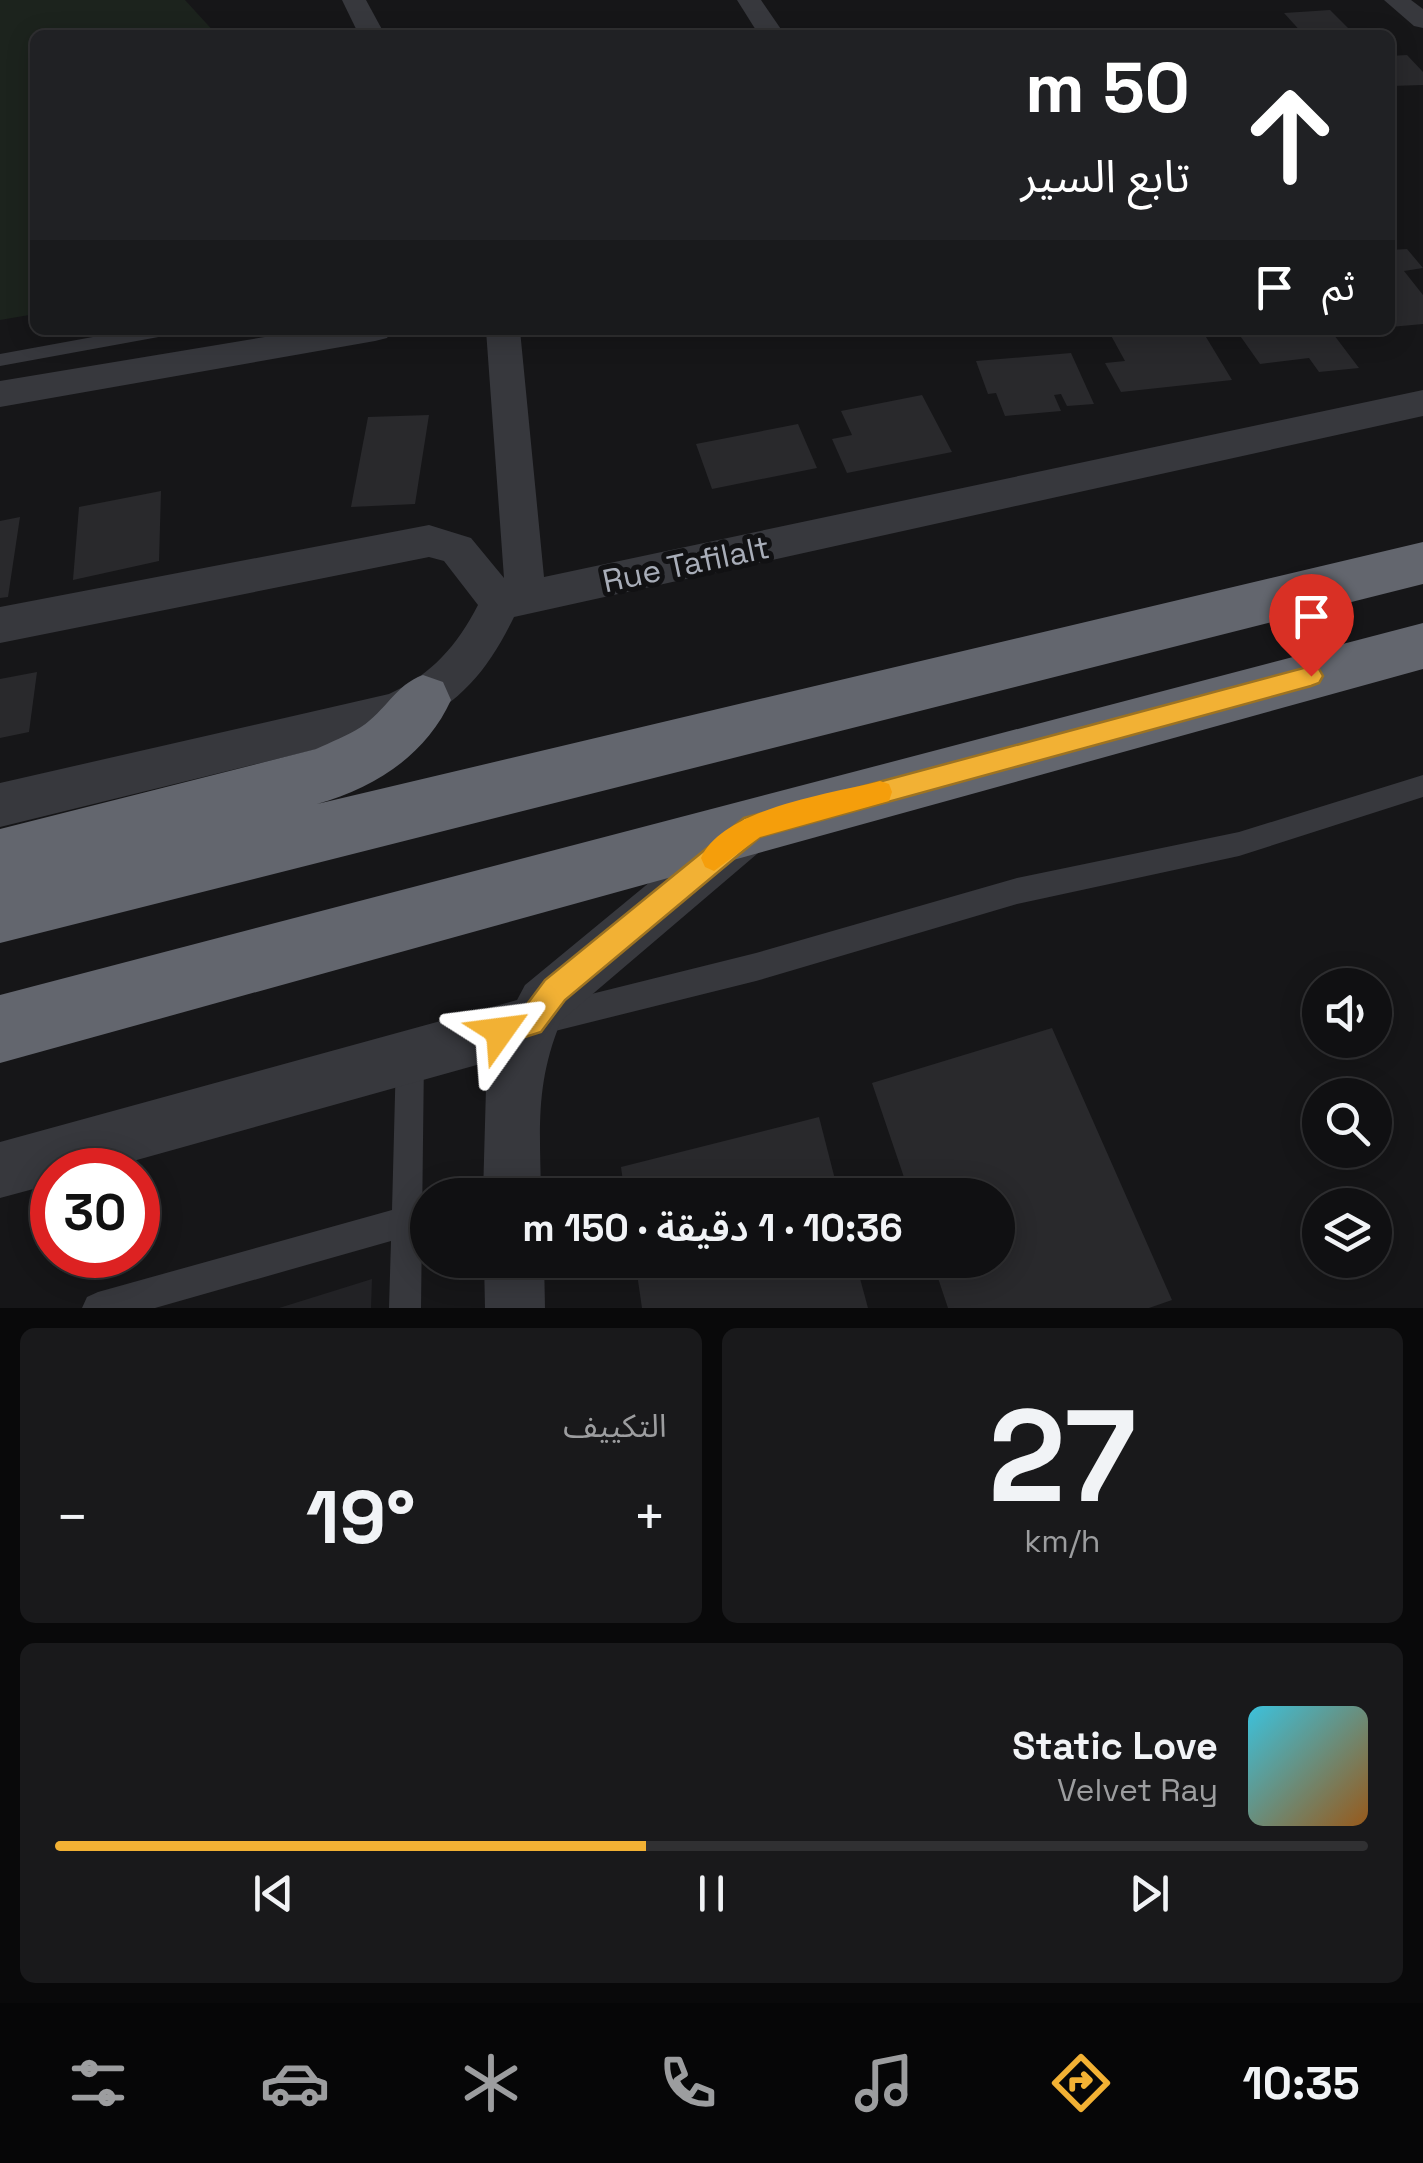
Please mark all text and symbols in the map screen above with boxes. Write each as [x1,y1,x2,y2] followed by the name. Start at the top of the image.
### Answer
[1025,43,1190,132] text: 50 m
[1225,70,1355,200] icon: ahead
[1021,148,1190,205] text: تابع السير
[1247,260,1302,315] icon: arrive
[1322,263,1355,311] text: ثم
[599,527,773,601] street label: Rue Tafilalt
[1269,574,1354,677] pin
[1284,589,1339,644] icon: arrive
[1302,968,1392,1278] map controls
[1302,968,1392,1058] button: sound
[448,979,552,1083] position arrow
[1302,1078,1392,1168] button: search
[30,1148,160,1278] speed limit sign: 30
[1302,1188,1392,1278] button: layers
[522,1204,903,1252] text: 10:36 · 1 دقيقة · 150 m
[988,1373,1136,1539] text: 27
[563,1406,667,1446] text: التكييف
[306,1469,416,1565] text: 19°
[55,1482,89,1552] text: −
[632,1482,667,1552] text: +
[1024,1521,1100,1561] text: km/h
[1012,1722,1218,1770] text: Static Love
[1057,1770,1218,1810] text: Velvet Ray
[246,1866,301,1921] icon: previous
[684,1866,739,1921] icon: pause
[1122,1866,1177,1921] icon: next
[63,2048,133,2118] icon: filters
[260,2048,330,2118] icon: car
[456,2048,526,2118] icon: climate
[653,2048,723,2118] icon: phone
[849,2048,919,2118] icon: music
[1046,2048,1116,2118] icon: directions
[1242,2055,1360,2112] text: 10:35

